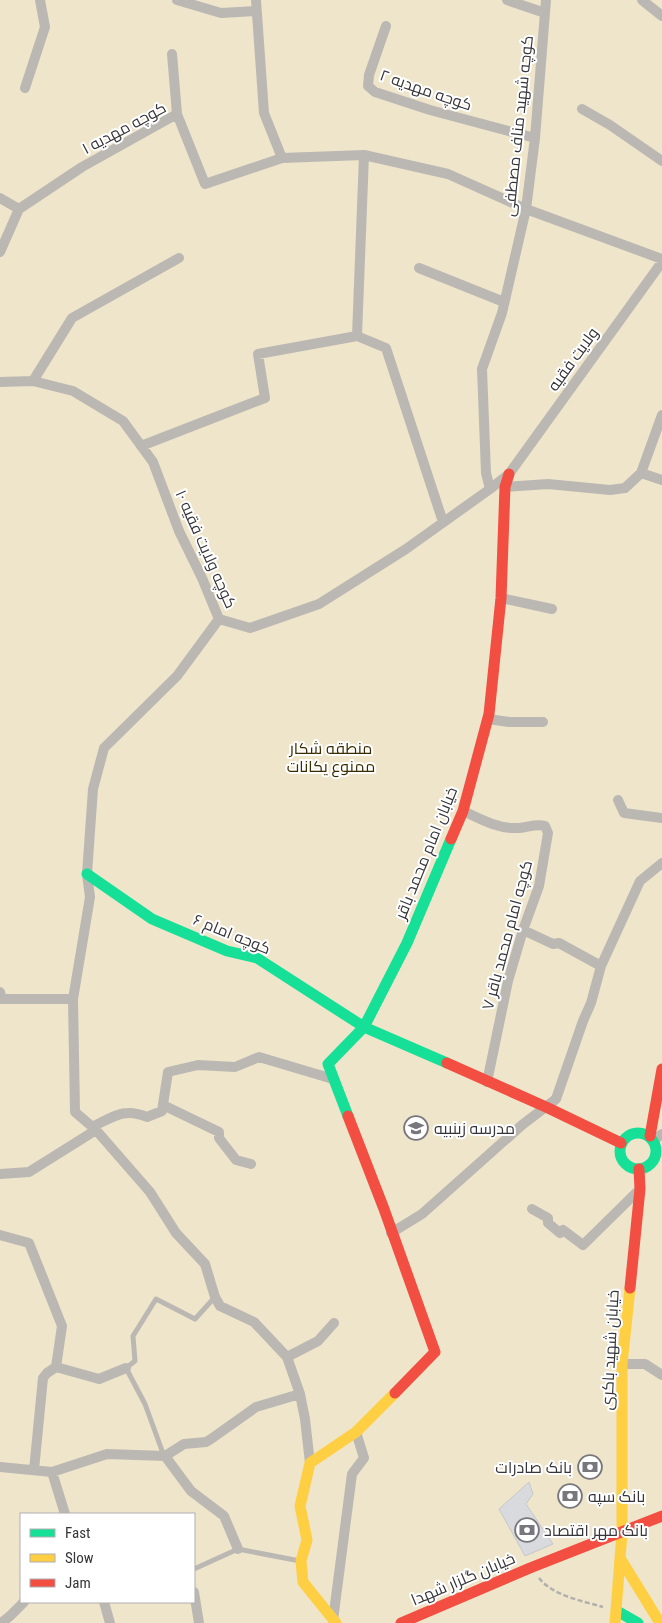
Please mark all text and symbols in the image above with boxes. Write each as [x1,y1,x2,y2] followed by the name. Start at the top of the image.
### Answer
[499,35,539,218] street label: کوچه شهید مناف مصطفی
[377,65,475,117] street label: کوچه مهدیه ۲
[79,98,170,160] street label: کوچه مهدیه ۱
[544,324,602,394] street label: ولایت فقیه
[170,487,241,612] street label: کوچه ولایت فقیه ۱۰
[287,739,375,778] park label: منطقه شکار ممنوع یکانات
[390,784,463,924] street label: خیابان امام محمد باقر
[478,858,538,1012] street label: کوچه امام محمد باقر ۷
[190,910,273,960] street label: کوچه امام ۶
[403,1115,429,1141] school or university icon: مدرسه زینبیه
[434,1119,515,1138] place label: مدرسه زینبیه
[597,1289,624,1411] street label: خیابان شهید باکری
[577,1454,603,1480] bank icon: بانک صادرات
[495,1458,572,1477] place label: بانک صادرات
[557,1483,583,1509] bank icon: بانک سپه
[588,1487,645,1507] place label: بانک سپه
[20,1513,195,1603] legend
[514,1517,540,1543] bank icon: بانک مهر اقتصاد
[544,1521,648,1541] place label: بانک مهر اقتصاد
[65,1524,90,1542] text: Fast
[65,1549,94,1567] text: Slow
[408,1549,518,1610] street label: خیابان گلزار شهدا
[65,1574,91,1592] text: Jam

